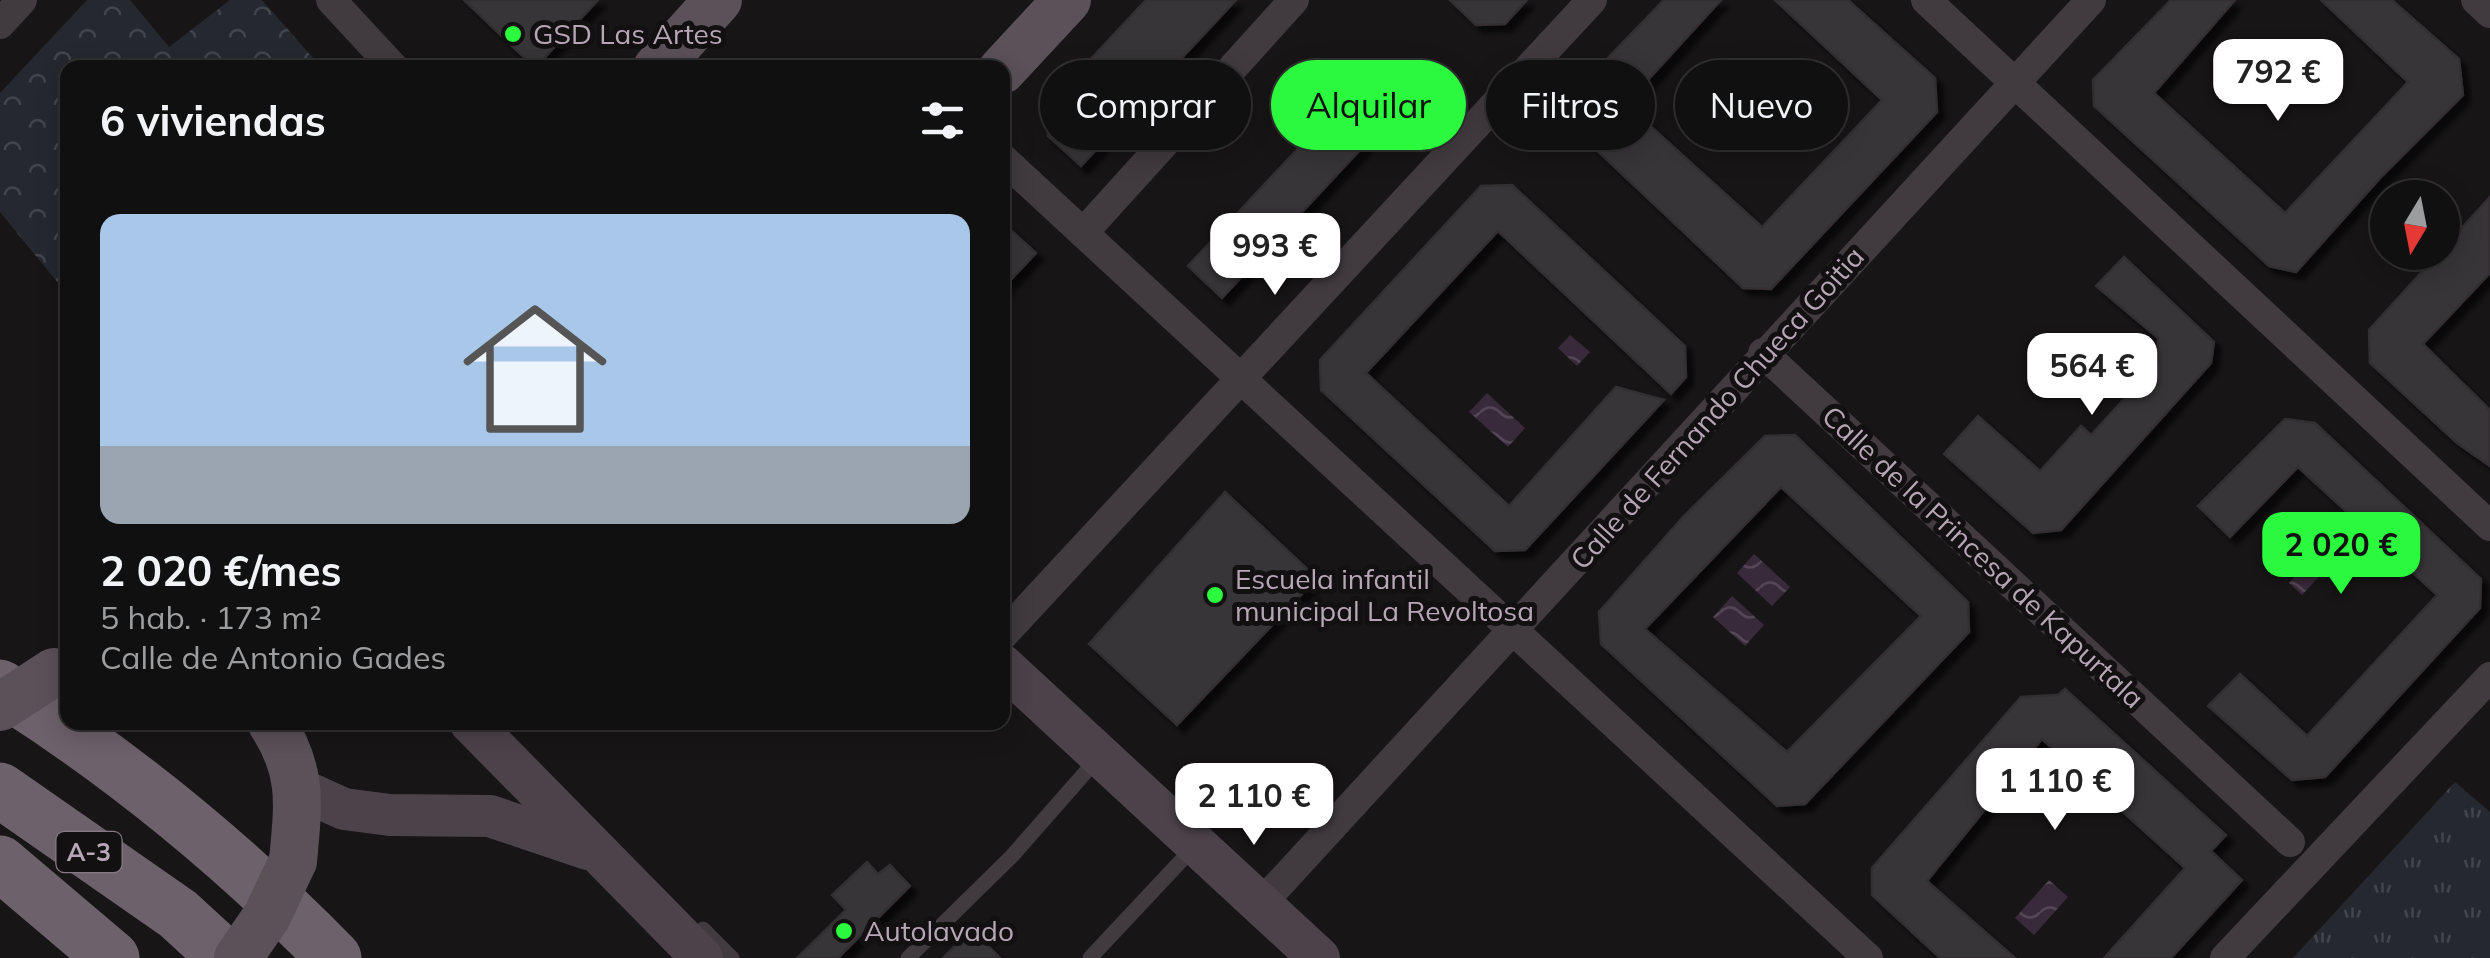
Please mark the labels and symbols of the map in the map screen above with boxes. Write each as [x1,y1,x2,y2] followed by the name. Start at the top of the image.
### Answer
[533,16,723,51] place label: GSD Las Artes
[502,23,524,45] marker: GSD Las Artes
[2208,39,2348,124] pin: 792 €
[2370,180,2460,270] north arrow
[1205,213,1345,298] pin: 993 €
[1562,239,1871,576] street label: Calle de Fernando Chueca Goitia
[2022,333,2162,418] pin: 564 €
[1815,398,2152,715] street label: Calle de la Princesa de Kapurtala
[2249,512,2433,597] pin: 2 020 €
[1235,561,1534,628] place label: Escuela infantil municipal La Revoltosa
[1204,584,1226,606] marker: Escuela infantil municipal La Revoltosa
[1963,748,2147,833] pin: 1 110 €
[1162,763,1346,848] pin: 2 110 €
[56,832,122,872] road number: A-3
[864,913,1014,948] place label: Autolavado
[833,920,855,942] marker: Autolavado

